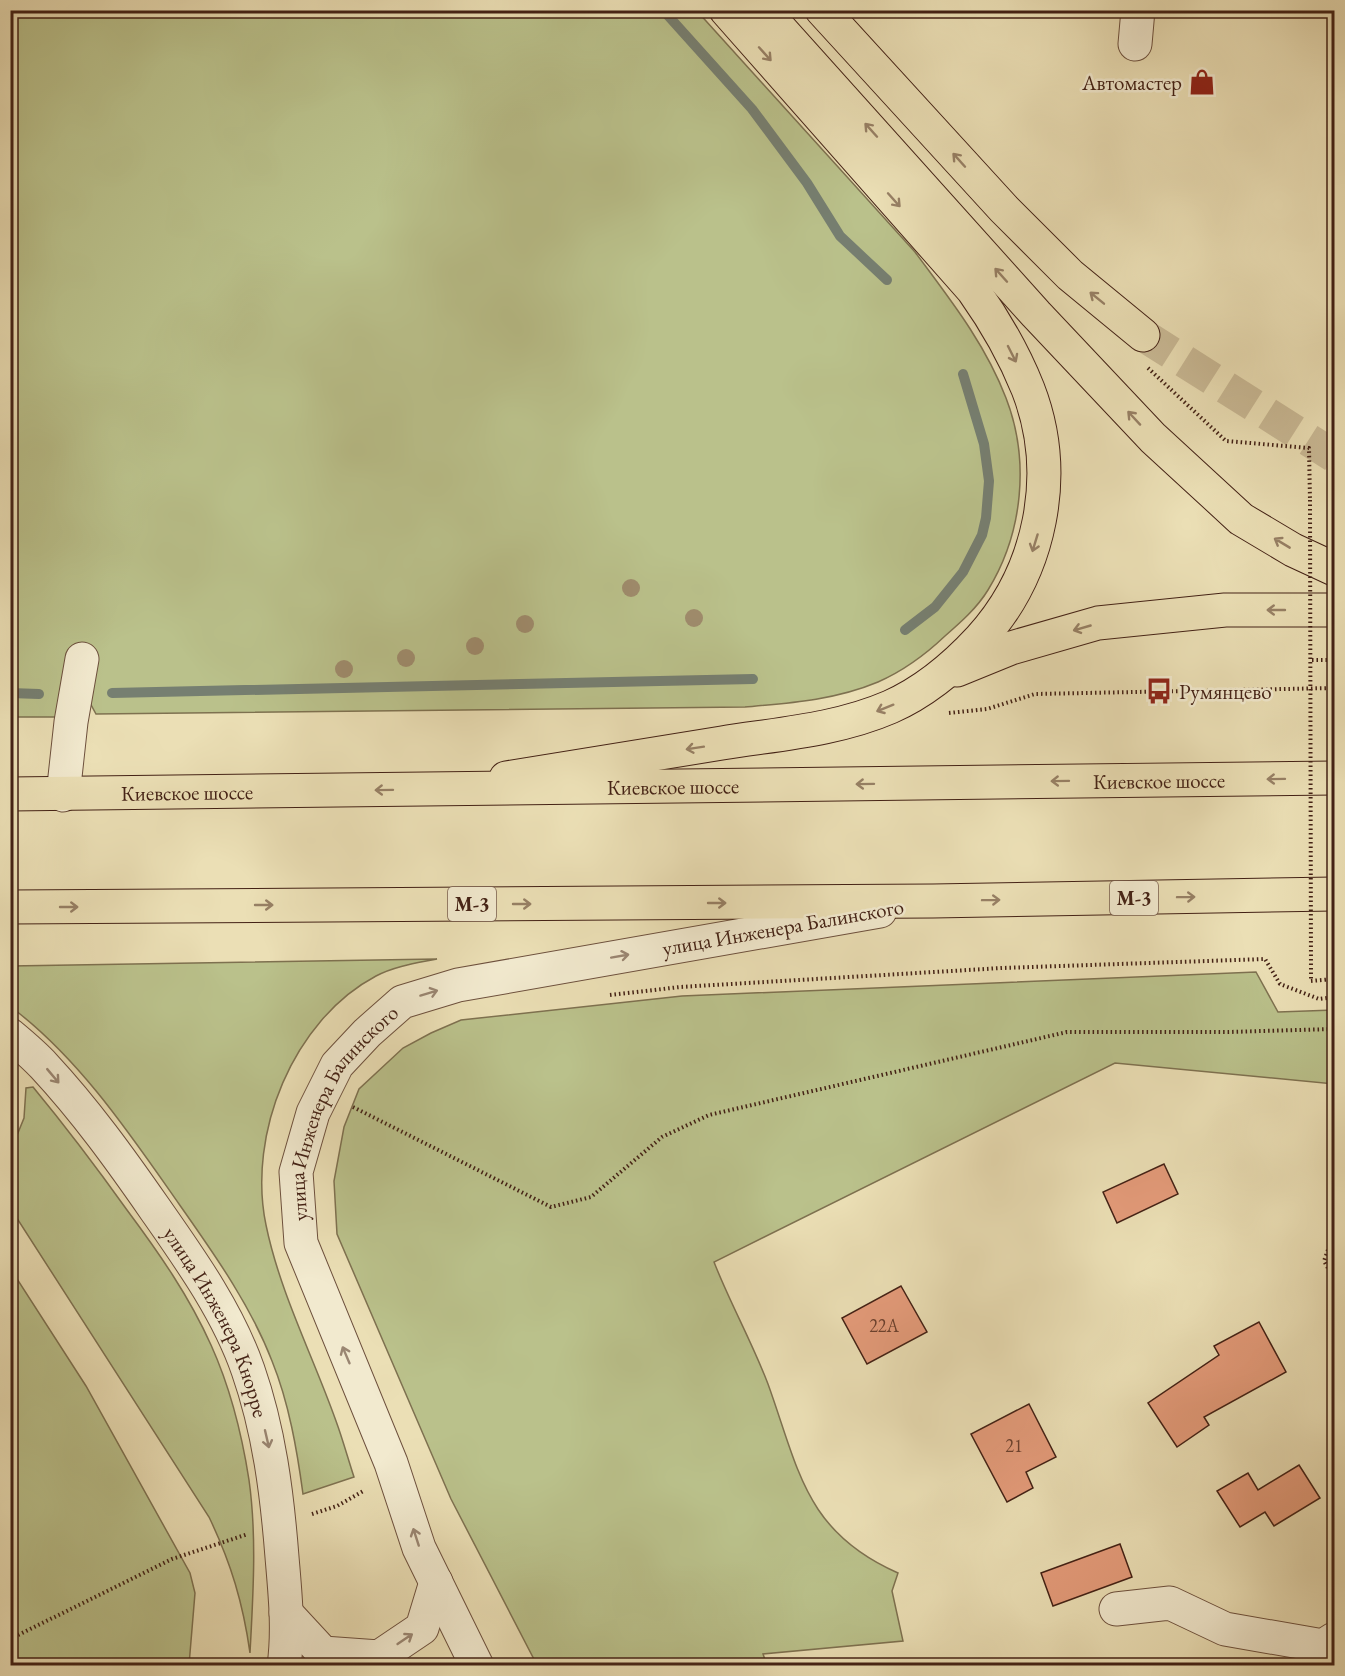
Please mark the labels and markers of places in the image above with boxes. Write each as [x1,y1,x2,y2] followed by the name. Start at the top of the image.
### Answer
[1187,67,1217,97] shop icon: Автомастер
[1081,69,1182,96] place label: Автомастер
[1144,676,1174,706] bus stop icon: Румянцево
[1179,678,1272,705] place label: Румянцево

